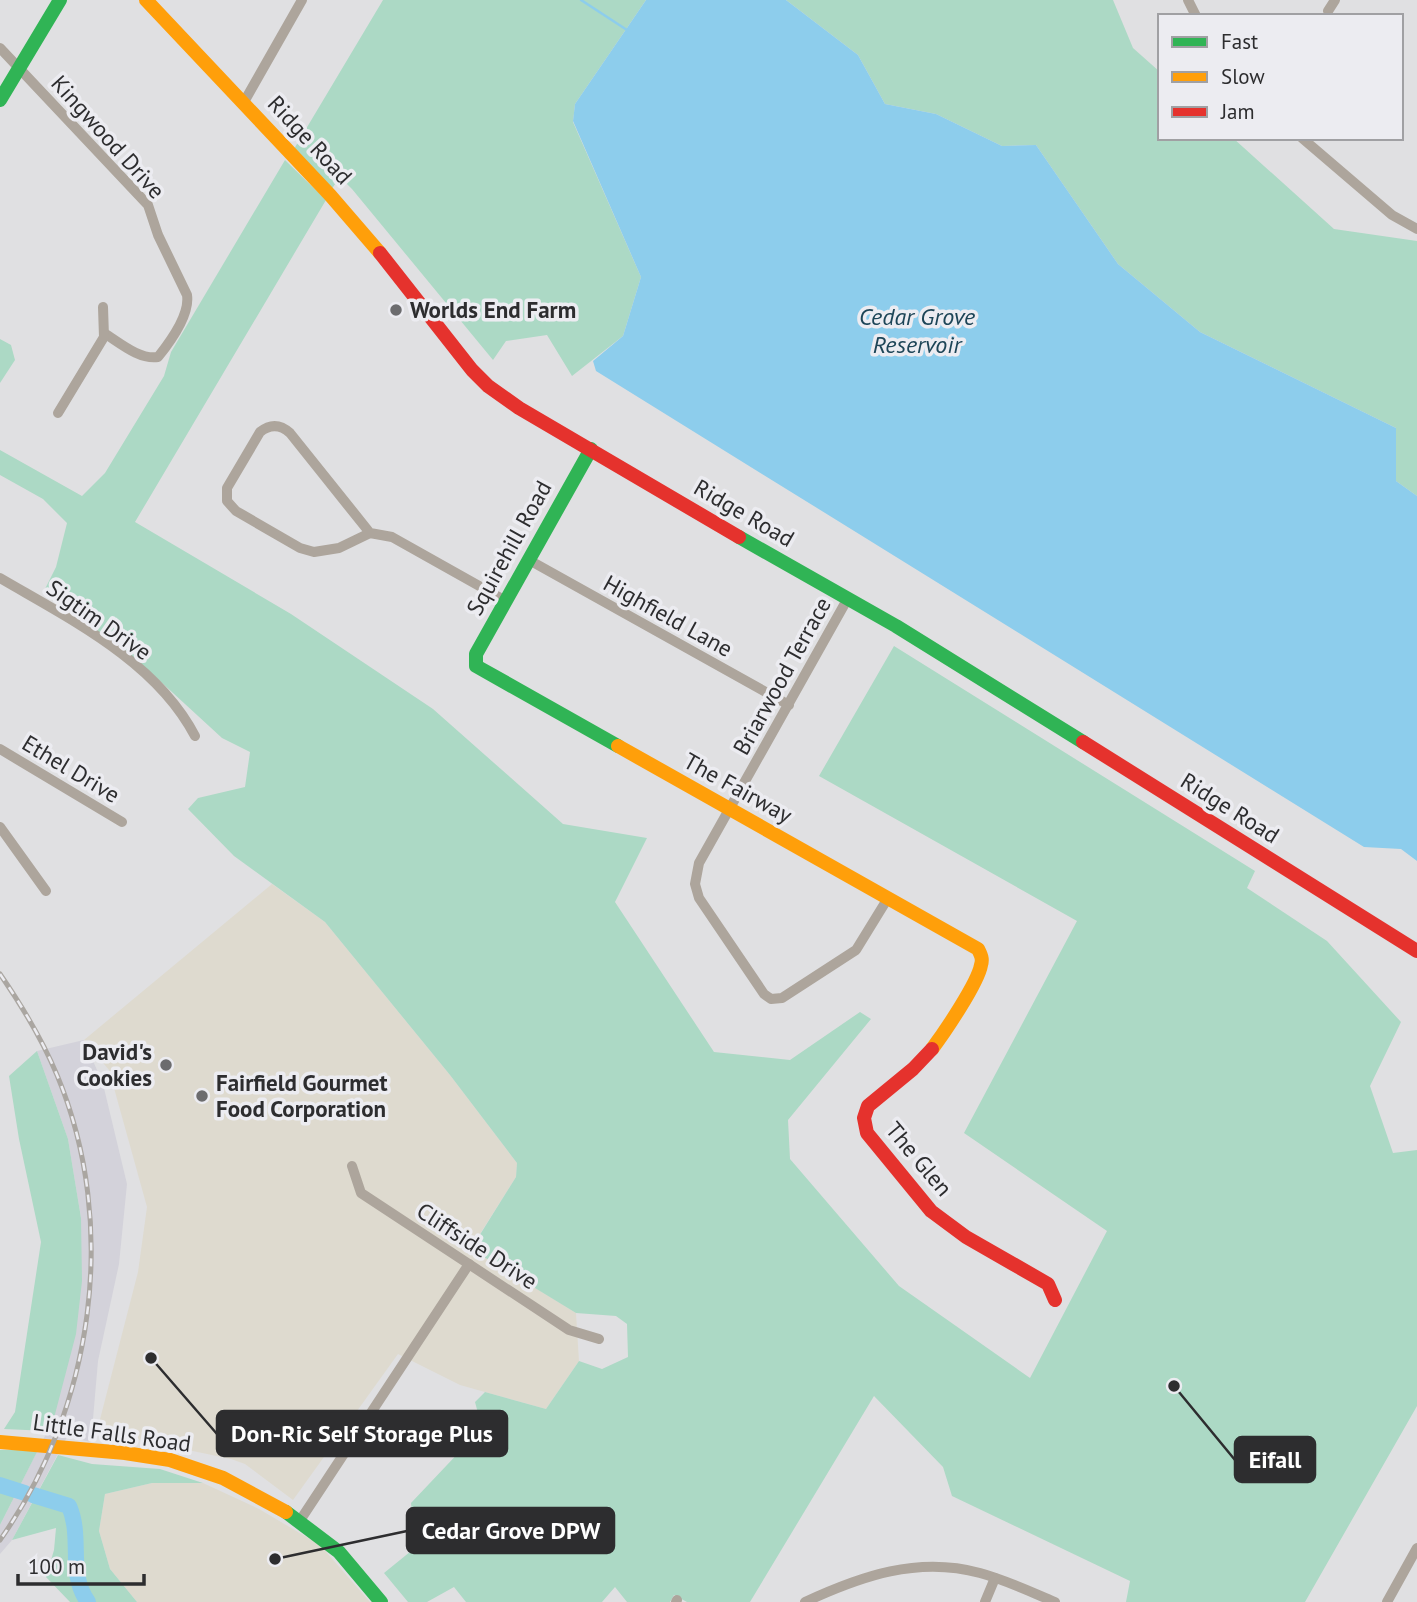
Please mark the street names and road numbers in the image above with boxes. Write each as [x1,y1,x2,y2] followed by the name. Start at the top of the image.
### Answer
[45,69,172,205] street label: Kingwood Drive
[262,89,359,190] street label: Ridge Road
[689,472,800,553] street label: Ridge Road
[460,475,558,620] street label: Squirehill Road
[599,568,738,663] street label: Highfield Lane
[41,573,157,666] street label: Sigtim Drive
[726,592,837,760] street label: Briarwood Terrace
[17,728,125,809] street label: Ethel Drive
[679,746,798,829] street label: The Fairway
[1175,766,1285,849] street label: Ridge Road
[880,1116,959,1202] street label: The Glen
[411,1196,543,1295] street label: Cliffside Drive
[31,1407,193,1458] street label: Little Falls Road

